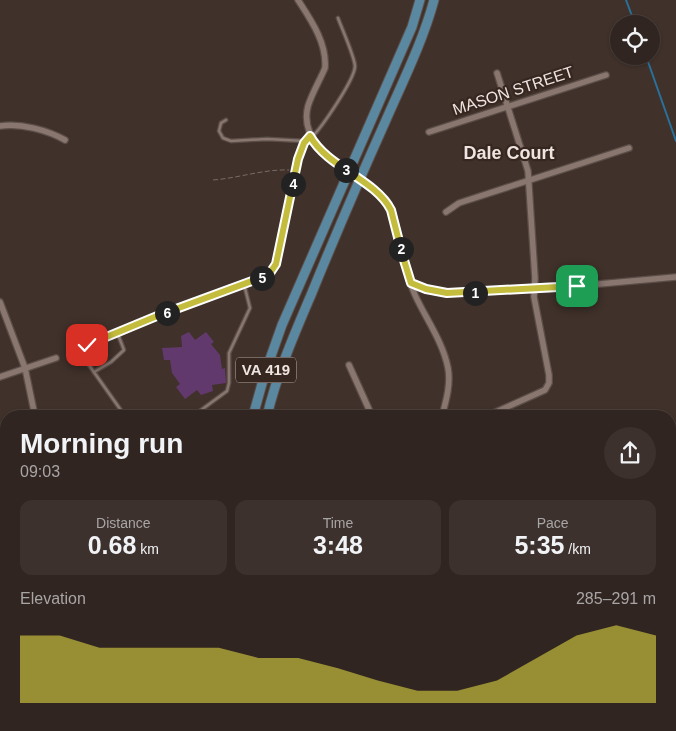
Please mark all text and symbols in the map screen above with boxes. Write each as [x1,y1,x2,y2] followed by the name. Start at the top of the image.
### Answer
[610,15,660,65] map controls
[610,15,660,65] button: locate
[450,63,576,118] street label: MASON STREET
[463,143,555,163] district label: Dale Court
[334,158,358,182] pin: 3
[343,162,350,178] text: 3
[280,172,306,196] pin: 4
[290,176,297,192] text: 4
[388,236,414,262] pin: 2
[398,241,405,257] text: 2
[556,265,598,307] pin
[250,266,274,290] pin: 5
[259,270,266,286] text: 5
[563,272,591,300] icon: arrive
[462,280,488,306] pin: 1
[472,285,479,301] text: 1
[154,300,180,326] pin: 6
[164,305,171,321] text: 6
[66,324,108,366] pin
[73,331,101,359] icon: check
[236,358,296,382] road number: VA 419
[604,427,656,479] button: share
[20,428,183,459] text: Morning run
[20,463,60,480] text: 09:03
[96,515,151,531] text: Distance
[323,515,353,531] text: Time
[537,515,569,531] text: Pace
[88,531,136,559] text: 0.68
[313,531,363,559] text: 3:48
[514,531,564,559] text: 5:35
[136,541,159,557] text: km
[564,541,591,557] text: /km
[20,590,86,607] text: Elevation
[576,590,656,607] text: 285–291 m

